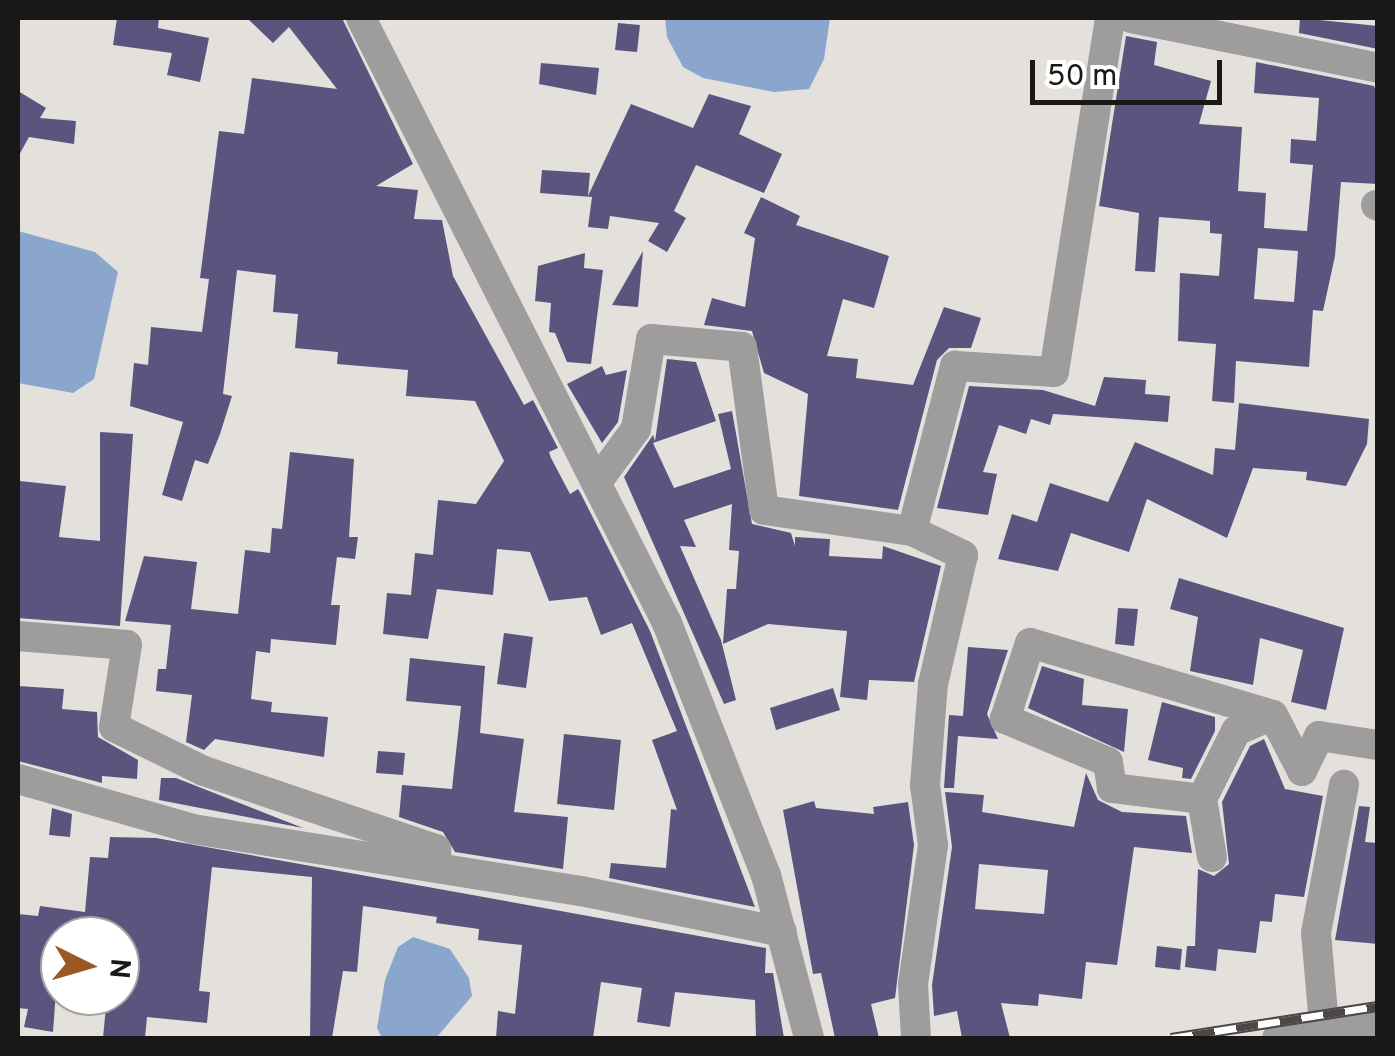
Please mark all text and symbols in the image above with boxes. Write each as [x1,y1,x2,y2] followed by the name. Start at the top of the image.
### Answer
[1035,40,1228,102] scale bar
[1047,59,1117,96] text: 50 m
[40,916,140,1016] north arrow
[99,957,137,980] text: N

